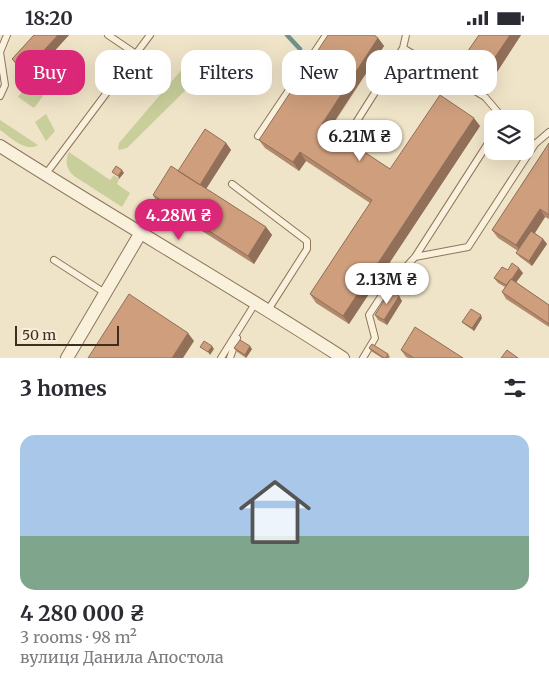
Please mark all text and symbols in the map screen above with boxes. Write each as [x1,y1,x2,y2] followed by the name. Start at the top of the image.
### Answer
[25,6,73,30] text: 18:20
[15,50,85,95] chip: Buy
[95,50,171,95] chip: Rent
[181,50,272,95] chip: Filters
[282,50,356,95] chip: New
[366,50,497,95] chip: Apartment
[484,110,534,160] map controls
[484,110,534,160] button: layers
[314,119,406,162] pin: 6.21M ₴
[328,126,392,146] text: 6.21M ₴
[133,199,225,241] pin: 4.28M ₴
[146,205,212,225] text: 4.28M ₴
[341,263,433,305] pin: 2.13M ₴
[356,269,418,289] text: 2.13M ₴
[15,323,119,346] scale bar
[22,326,56,344] text: 50 m
[501,374,529,402] icon: filters
[20,375,107,402] text: 3 homes
[230,467,320,557] icon: home
[20,600,145,627] text: 4 280 000 ₴
[20,627,137,647] text: 3 rooms · 98 m²
[20,647,224,667] text: вулиця Данила Апостола

